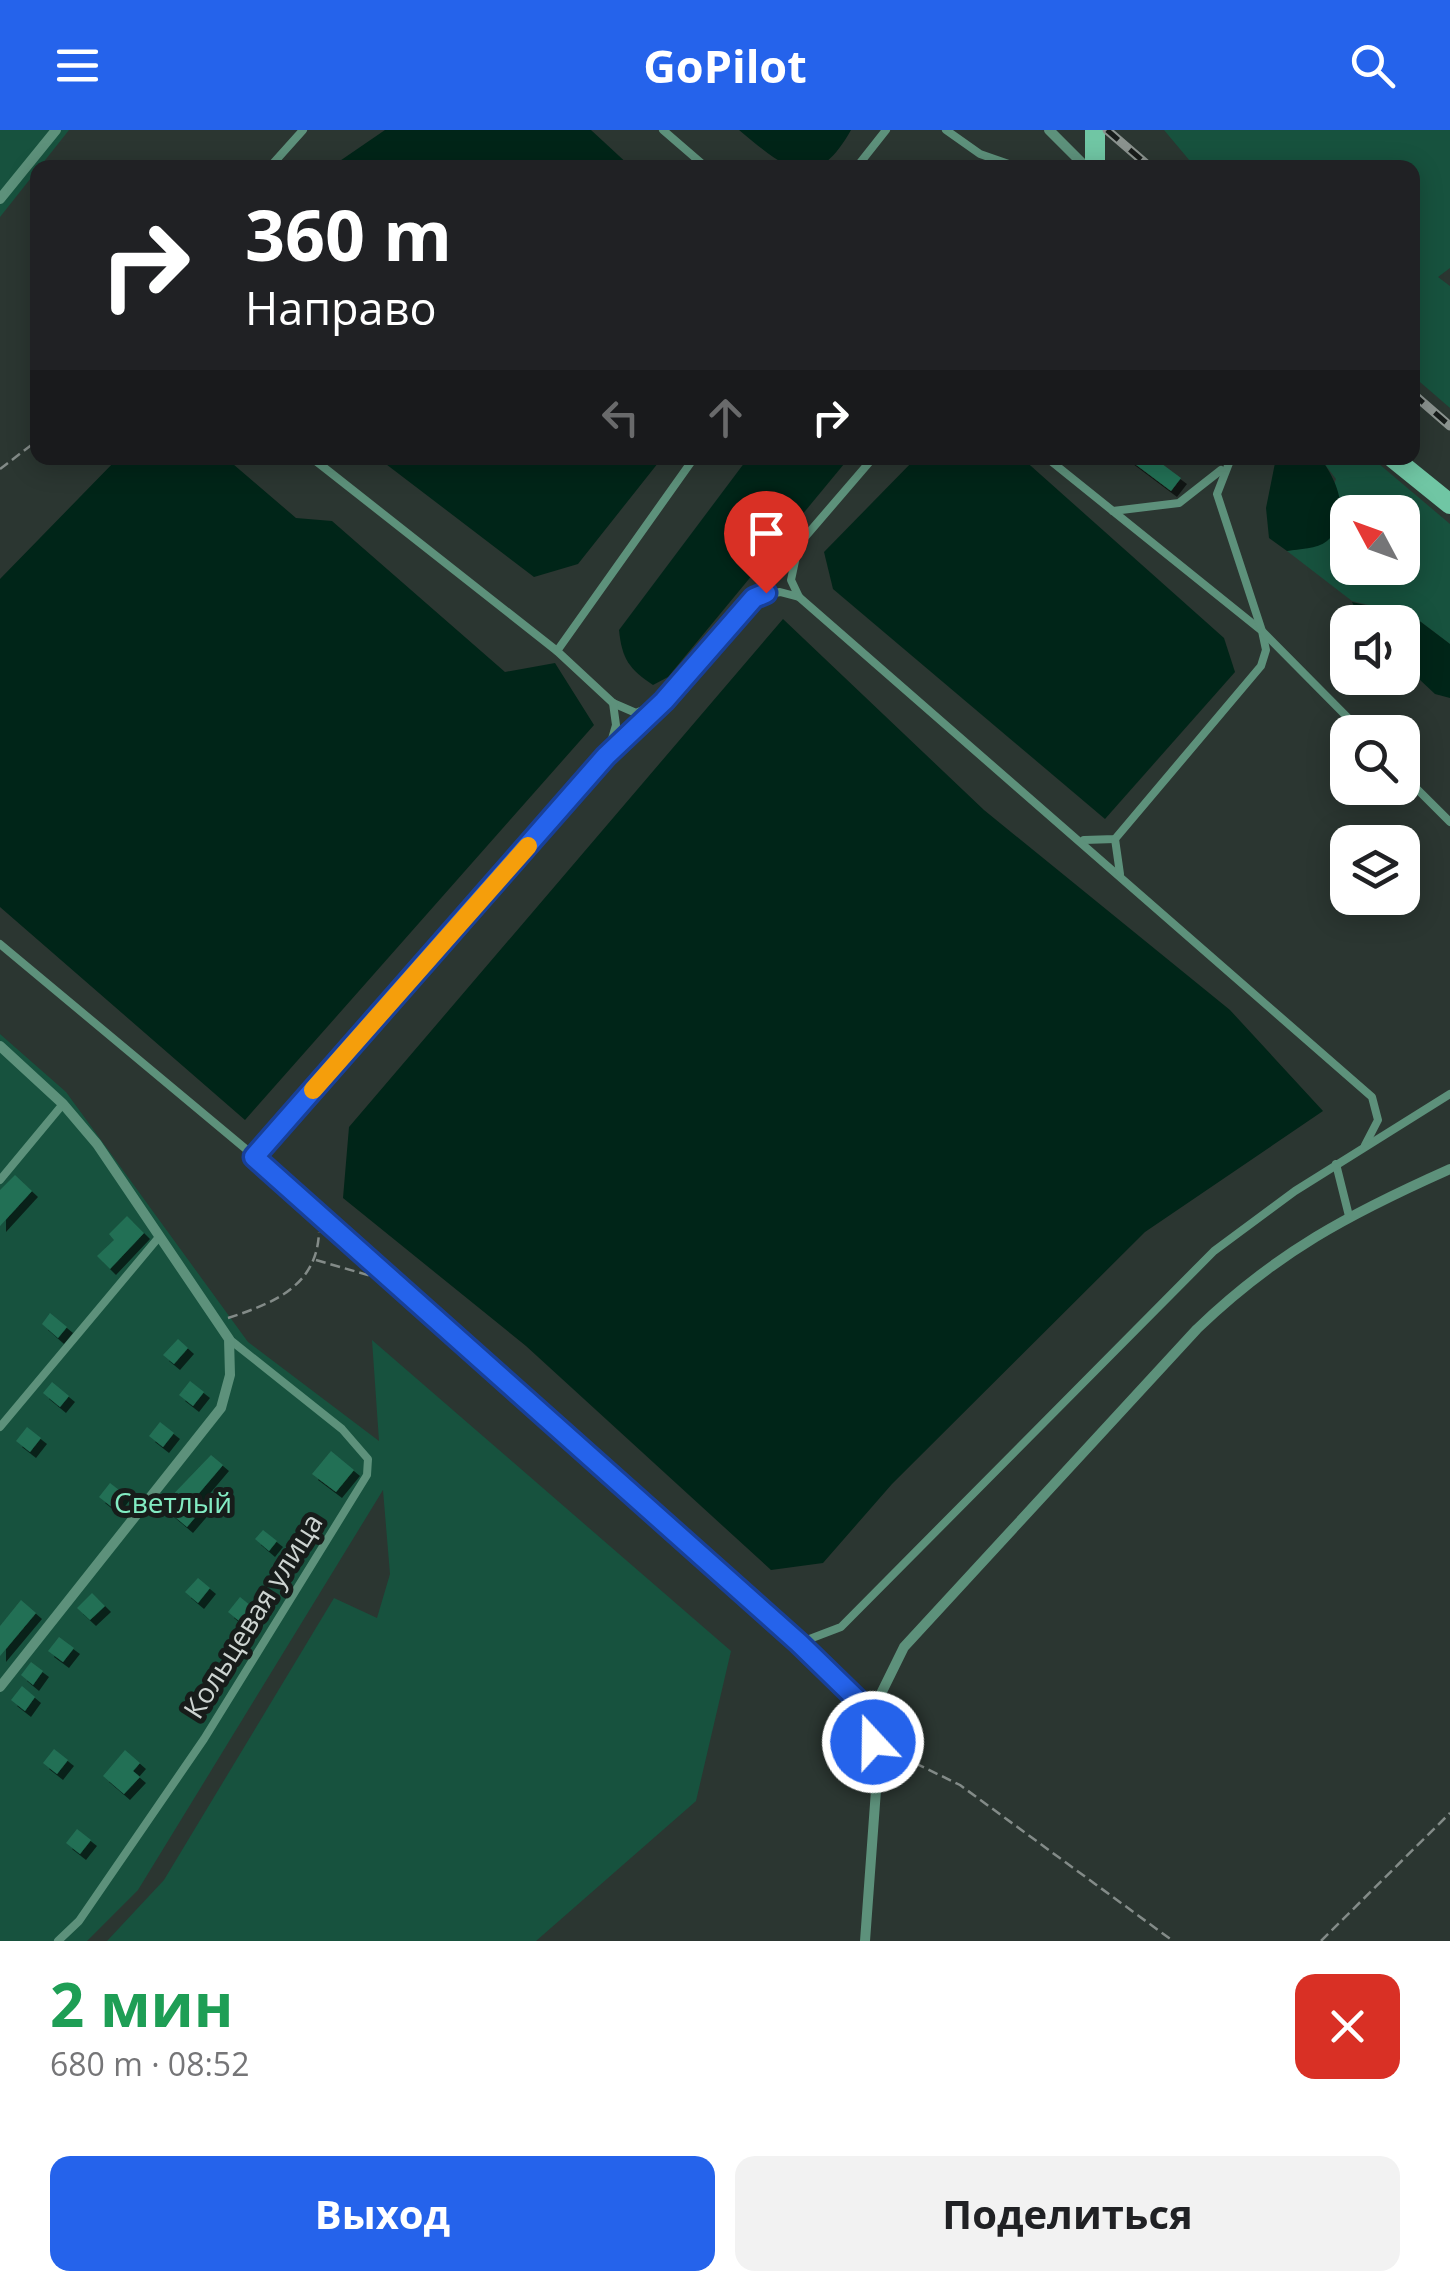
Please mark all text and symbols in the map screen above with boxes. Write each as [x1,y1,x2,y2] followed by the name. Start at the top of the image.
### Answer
[643,35,807,96] text: GoPilot
[50,38,105,93] icon: menu
[1345,38,1400,93] icon: search
[245,186,452,282] text: 360 m
[80,200,210,330] icon: right
[245,277,437,338] text: Направо
[593,390,648,445] icon: left
[698,390,753,445] icon: ahead
[803,390,858,445] icon: right
[724,491,809,594] pin
[1330,495,1420,585] north arrow
[1330,495,1420,915] map controls
[739,506,794,561] icon: arrive
[1330,605,1420,695] button: sound
[1330,715,1420,805] button: search
[1330,825,1420,915] button: layers
[114,1483,232,1521] park label: Светлый
[174,1506,331,1725] street label: Кольцевая улица
[821,1690,925,1794] position arrow
[50,1963,234,2045] text: 2 мин
[1295,1974,1400,2079] button: close
[50,2042,249,2085] text: 680 m · 08:52
[50,2156,715,2271] button: Выход
[735,2156,1400,2271] button: Поделиться

